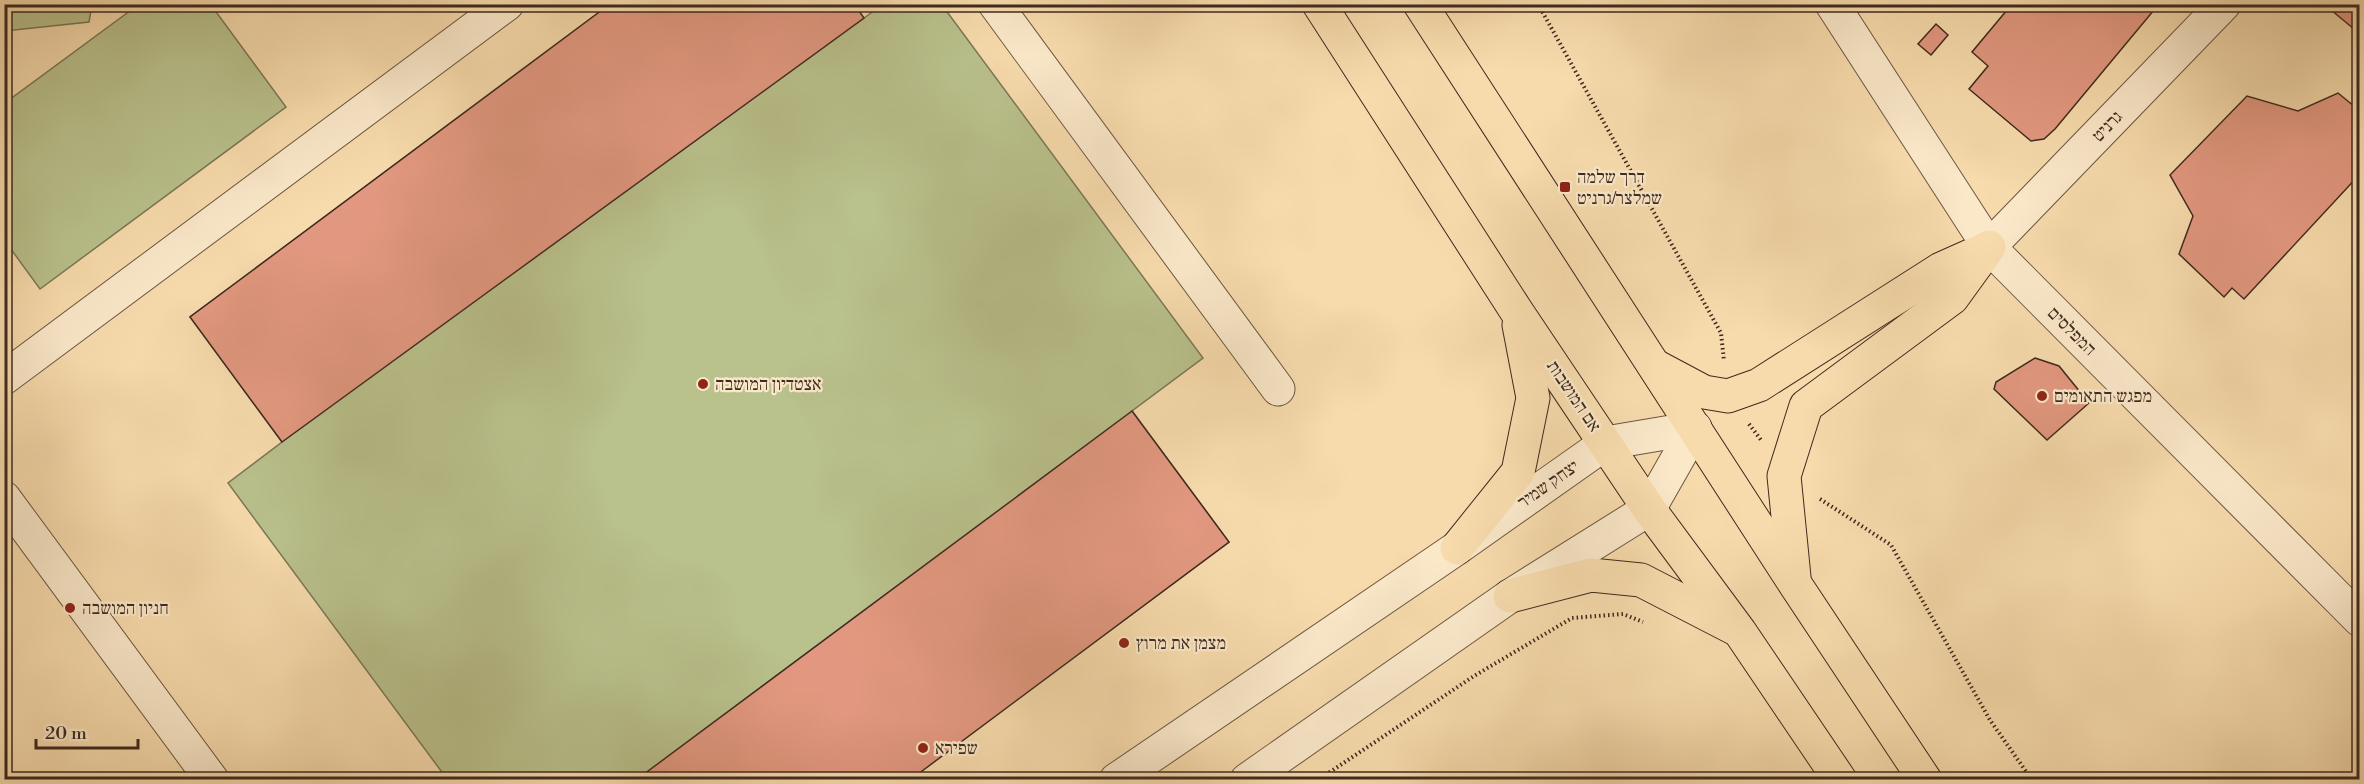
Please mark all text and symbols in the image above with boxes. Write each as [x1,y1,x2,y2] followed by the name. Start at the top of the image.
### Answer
[2087,106,2128,147] street label: גרניט
[1577,166,1662,210] place label: דרך שלמה שמלצר/גרניט
[1558,180,1572,194] marker: דרך שלמה שמלצר/גרניט
[2042,302,2101,361] street label: המפלסים
[1541,356,1606,437] street label: אם המושבות
[715,373,822,396] place label: אצטדיון המושבה
[696,377,710,391] marker: אצטדיון המושבה
[2054,385,2152,408] place label: מפגש התאומים
[2035,389,2049,403] marker: מפגש התאומים
[1513,455,1584,514] street label: יצחק שמיר
[82,597,169,620] place label: חניון המושבה
[63,601,77,615] marker: חניון המושבה
[1136,632,1226,655] place label: מצמן את מרוץ
[1117,636,1131,650] marker: מצמן את מרוץ
[36,712,138,750] scale bar
[45,722,87,745] text: 20 m
[935,737,978,760] place label: שפירא
[916,741,930,755] marker: שפירא

